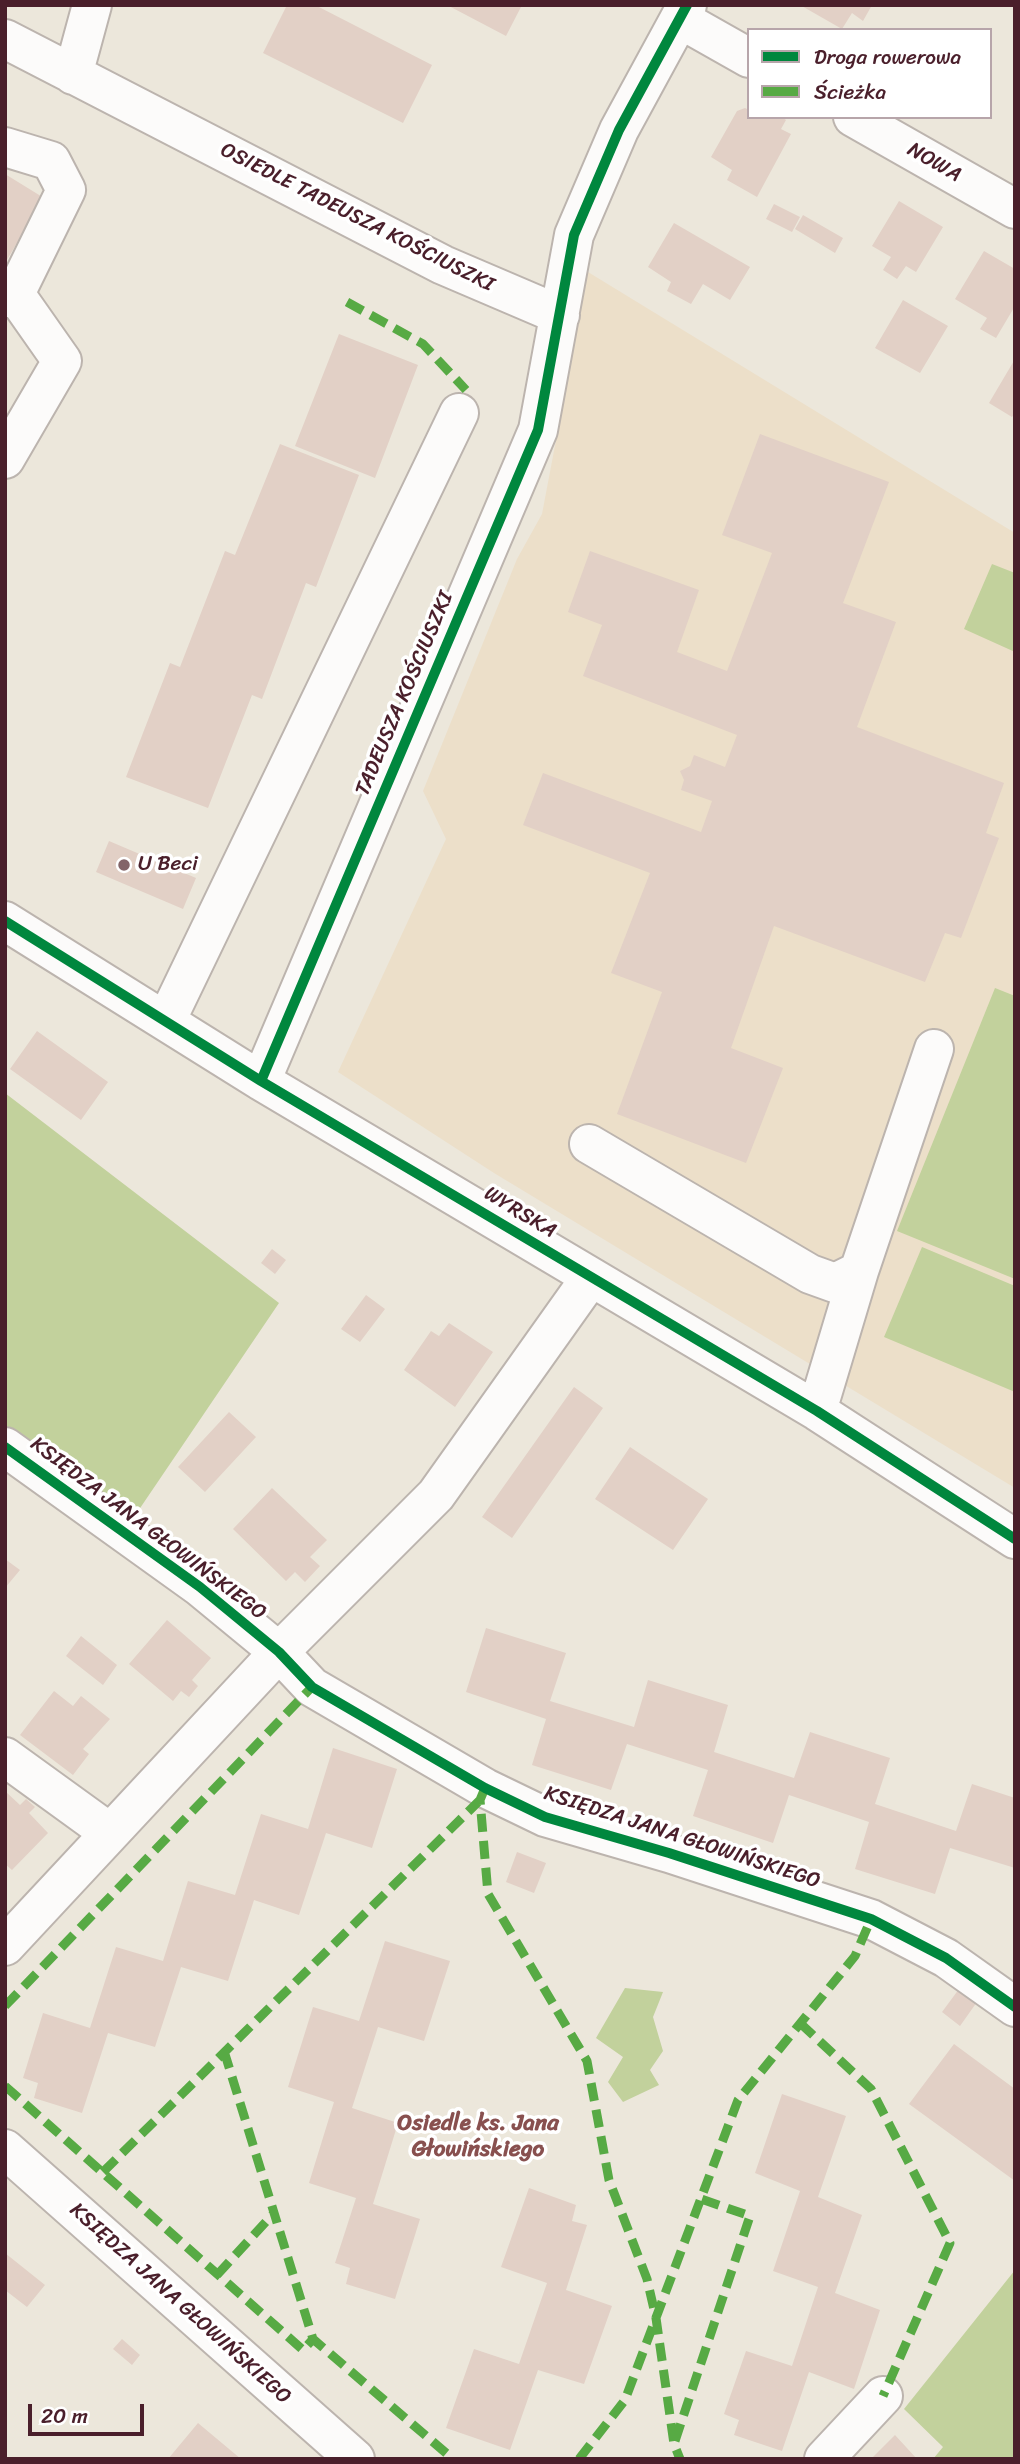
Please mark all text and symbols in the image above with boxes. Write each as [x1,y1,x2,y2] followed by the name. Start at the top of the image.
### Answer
[747,28,992,119] legend
[814,38,961,76] text: Droga rowerowa
[814,73,886,111] text: Ścieżka
[216,138,498,298] street label: OSIEDLE TADEUSZA KOŚCIUSZKI
[902,138,966,188] street label: NOWA
[351,588,459,800] street label: TADEUSZA KOŚCIUSZKI
[138,852,198,878] place label: U Beci
[116,857,132,873] marker: U Beci
[479,1182,561,1244] street label: WYRSKA
[25,1432,271,1626] street label: KSIĘDZA JANA GŁOWIŃSKIEGO
[541,1781,823,1895] street label: KSIĘDZA JANA GŁOWIŃSKIEGO
[397,2110,559,2164] district label: Osiedle ks. Jana Głowińskiego
[64,2198,296,2410] street label: KSIĘDZA JANA GŁOWIŃSKIEGO
[32,2390,147,2434] scale bar
[41,2397,88,2435] text: 20 m

